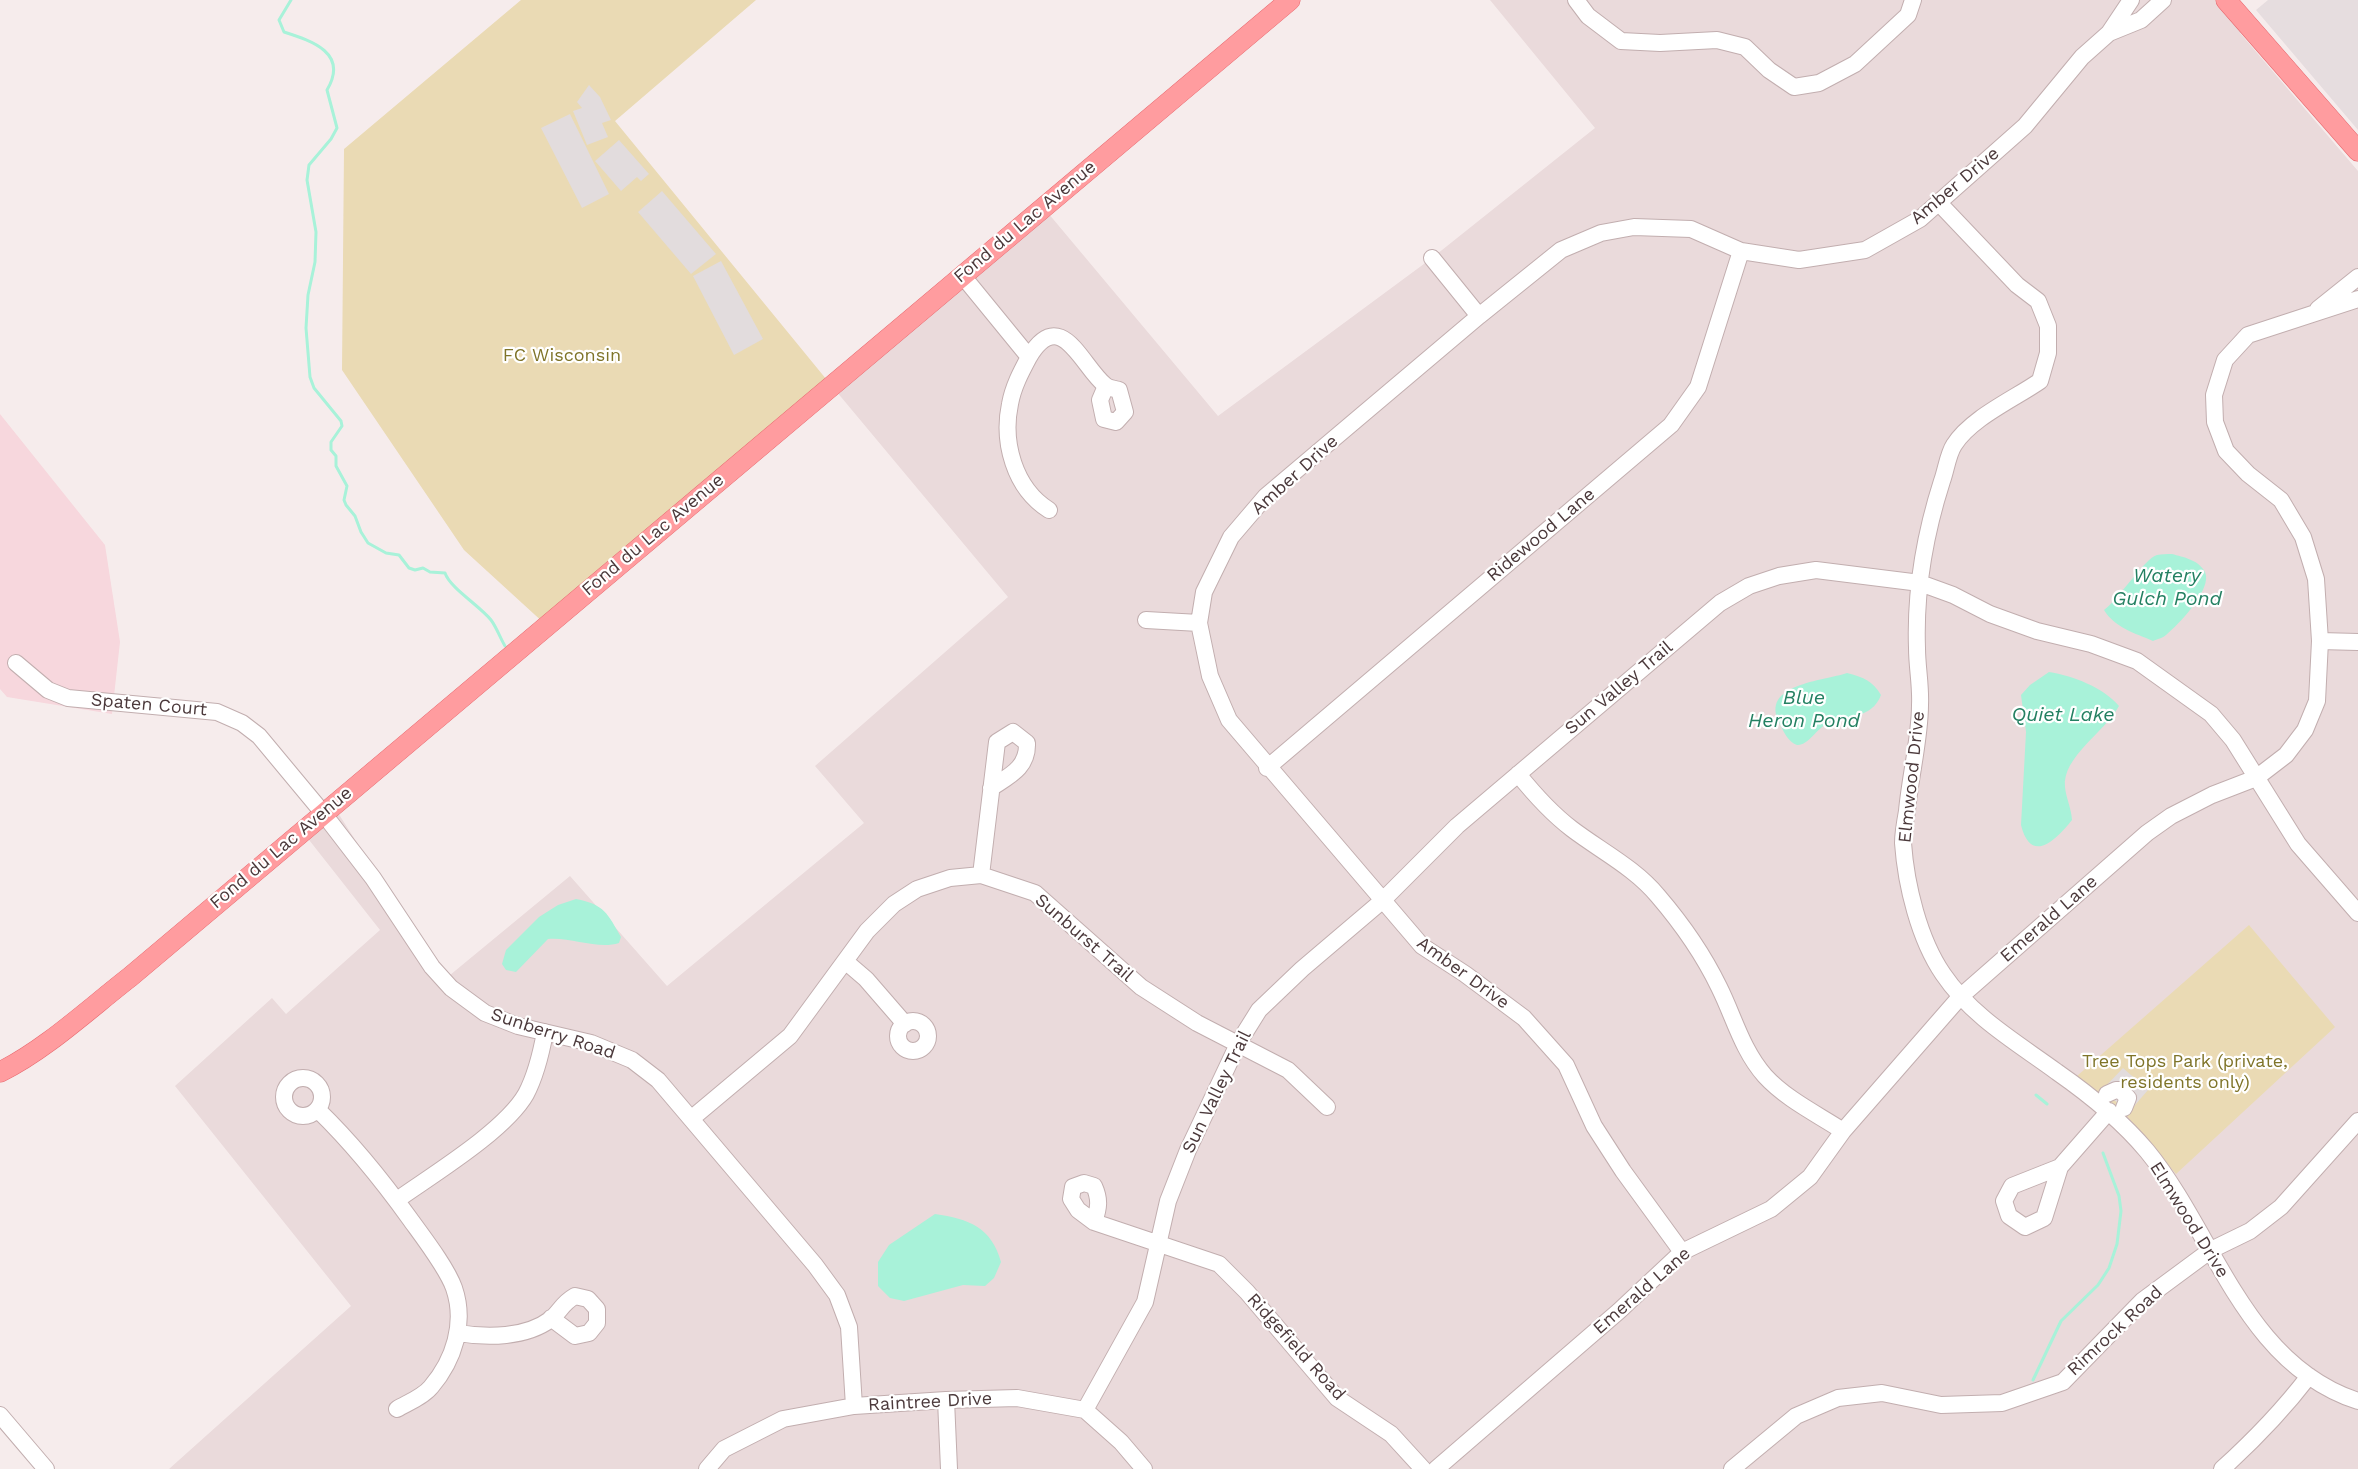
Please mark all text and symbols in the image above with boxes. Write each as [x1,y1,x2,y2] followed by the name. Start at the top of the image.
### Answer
[1906,143,2004,229] street label: Amber Drive
[950,156,1100,288] street label: Fond du Lac Avenue
[503,345,621,367] park label: FC Wisconsin
[1247,431,1343,519] street label: Amber Drive
[578,469,728,601] street label: Fond du Lac Avenue
[1483,484,1599,586] street label: Ridewood Lane
[2112,564,2222,611] water label: Watery Gulch Pond
[1561,637,1677,739] street label: Sun Valley Trail
[1748,686,1860,733] water label: Blue Heron Pond
[90,689,208,721] street label: Spaten Court
[2011,703,2115,727] water label: Quiet Lake
[1894,710,1930,844] street label: Elmwood Drive
[206,782,356,914] street label: Fond du Lac Avenue
[1996,871,2102,967] street label: Emerald Lane
[1030,889,1138,987] street label: Sunburst Trail
[1413,932,1513,1014] street label: Amber Drive
[488,1004,618,1064] street label: Sunberry Road
[1178,1027,1256,1157] street label: Sun Valley Trail
[2082,1051,2288,1094] park label: Tree Tops Park (private, residents only)
[2145,1158,2233,1282] street label: Elmwood Drive
[1589,1243,1695,1339] street label: Emerald Lane
[2063,1281,2167,1381] street label: Rimrock Road
[1242,1289,1350,1405] street label: Ridgefield Road
[867,1388,993,1416] street label: Raintree Drive

